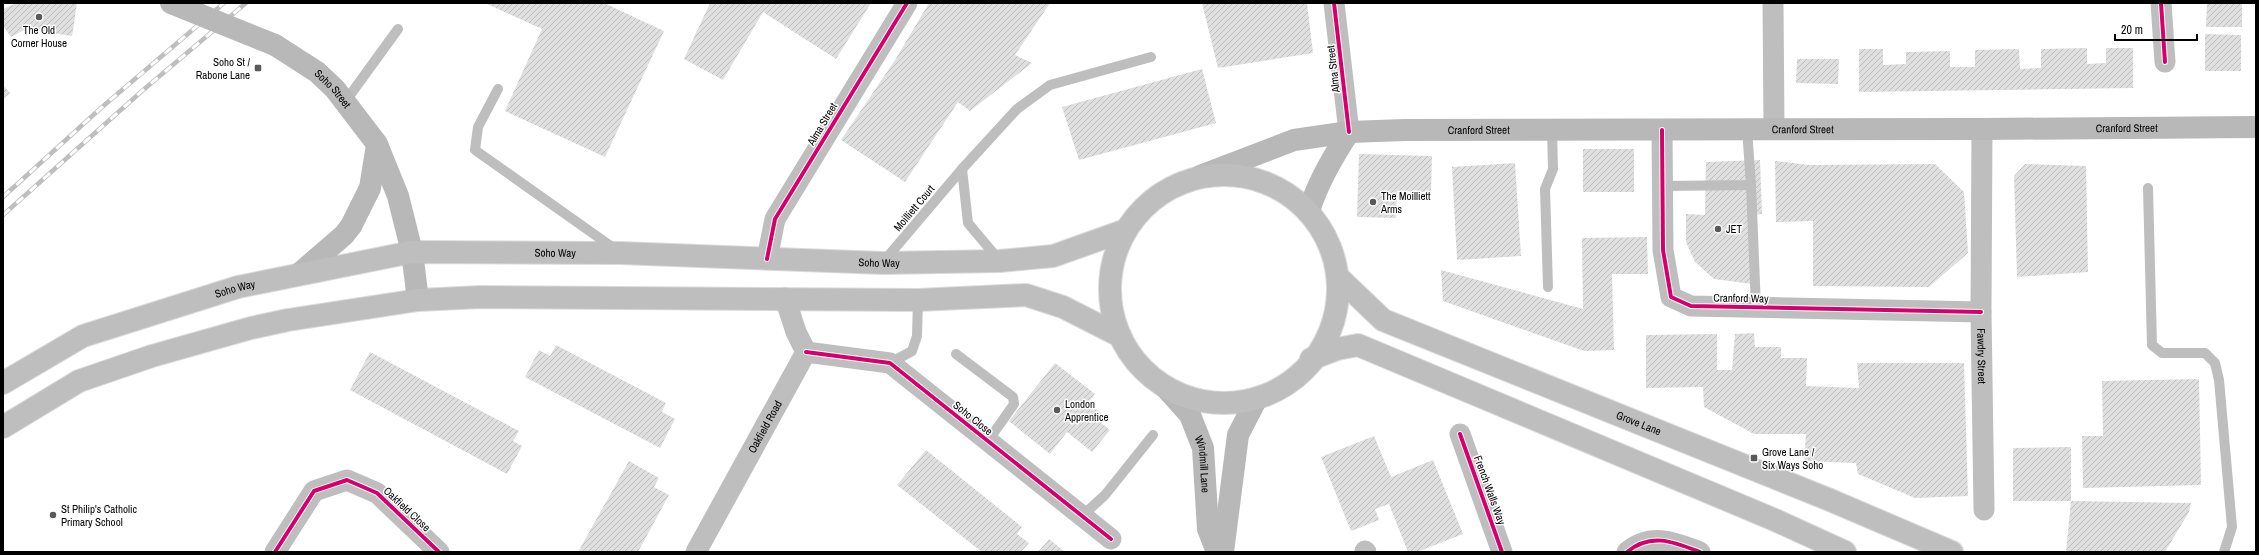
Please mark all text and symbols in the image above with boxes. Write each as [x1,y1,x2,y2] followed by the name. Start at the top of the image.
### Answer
[34,12,44,22] marker: The Old Corner House
[2115,16,2197,42] scale bar
[2121,22,2143,38] text: 20 m
[11,23,67,50] place label: The Old Corner House
[1323,44,1343,94] street label: Alma Street
[196,55,250,82] place label: Soho St / Rabone Lane
[253,63,263,73] marker: Soho St / Rabone Lane
[312,66,354,111] street label: Soho Street
[803,100,840,149] street label: Alma Street
[2096,121,2158,135] street label: Cranford Street
[1772,122,1834,136] street label: Cranford Street
[1448,123,1510,137] street label: Cranford Street
[891,182,938,234] street label: Moilliett Court
[1380,189,1431,216] place label: The Moilliett Arms
[1368,197,1378,207] marker: The Moilliett Arms
[1726,222,1743,236] place label: JET
[1713,224,1723,234] marker: JET
[534,246,576,260] street label: Soho Way
[858,255,900,270] street label: Soho Way
[213,277,257,301] street label: Soho Way
[1713,291,1769,305] street label: Cranford Way
[1974,328,1989,385] street label: Fawdry Street
[1064,397,1109,424] place label: London Apprentice
[745,398,785,455] street label: Oakfield Road
[950,398,996,438] street label: Soho Close
[1052,405,1062,415] marker: London Apprentice
[1614,408,1663,438] street label: Grove Lane
[1192,433,1213,493] street label: Windmill Lane
[1762,445,1823,472] place label: Grove Lane / Six Ways Soho
[1749,453,1759,463] marker: Grove Lane / Six Ways Soho
[1471,454,1509,527] street label: French Walls Way
[381,484,433,534] street label: Oakfield Close
[61,502,137,529] place label: St Philip's Catholic Primary School
[48,510,58,520] marker: St Philip's Catholic Primary School

